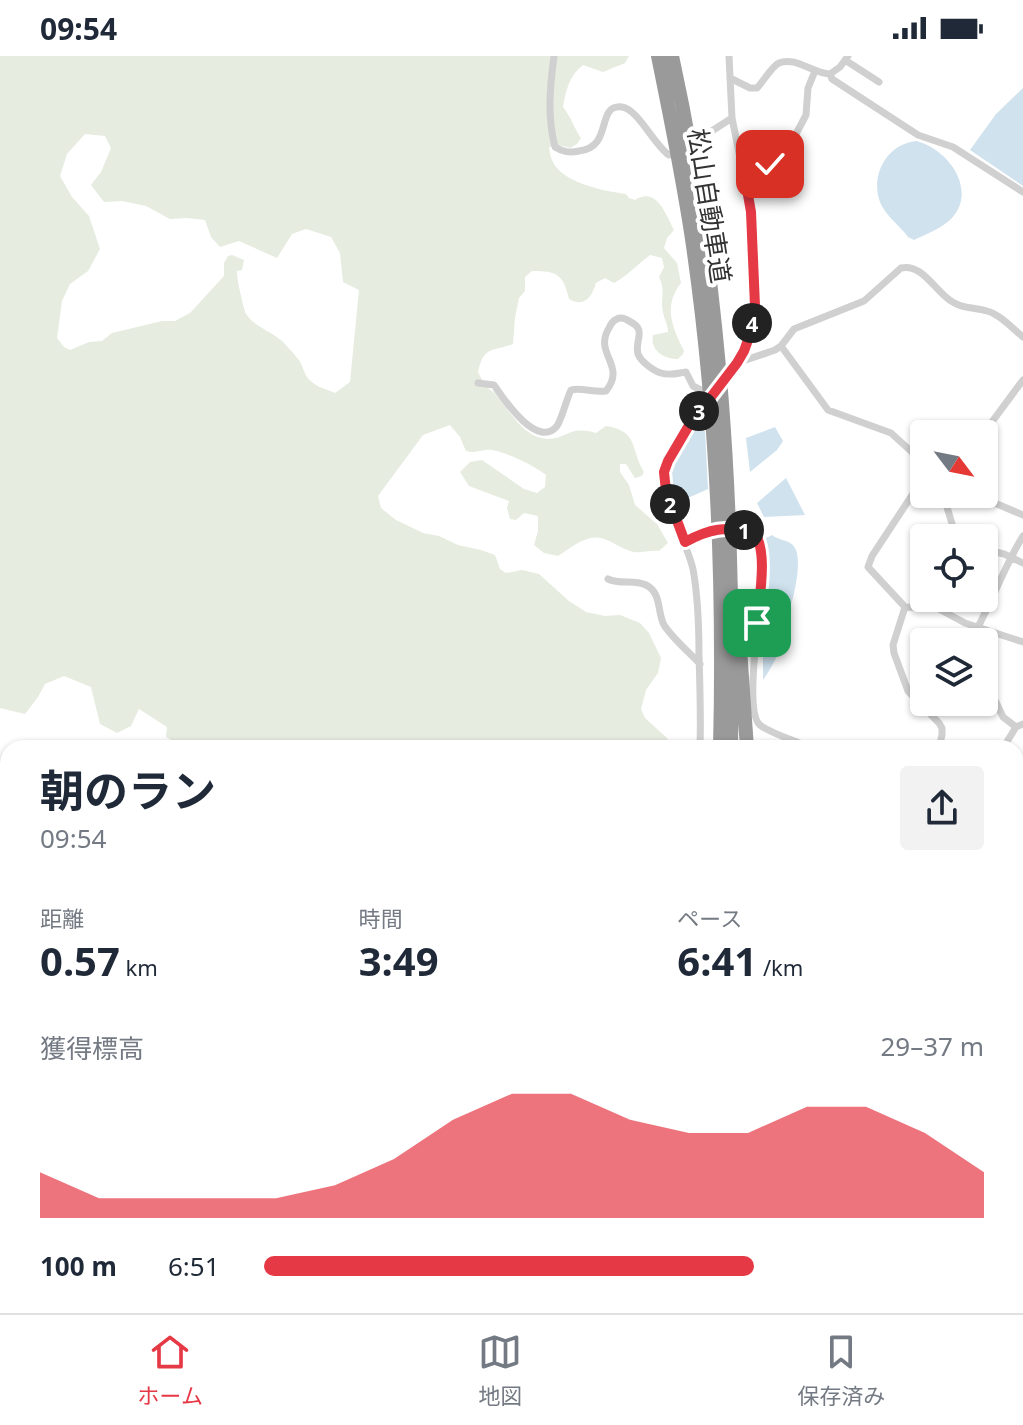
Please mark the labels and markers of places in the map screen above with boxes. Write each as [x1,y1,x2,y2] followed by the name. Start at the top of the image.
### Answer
[736,130,804,198] pin
[732,303,772,343] pin: 4
[679,391,719,431] pin: 3
[650,484,690,524] pin: 2
[724,510,764,550] pin: 1
[723,589,791,657] pin

